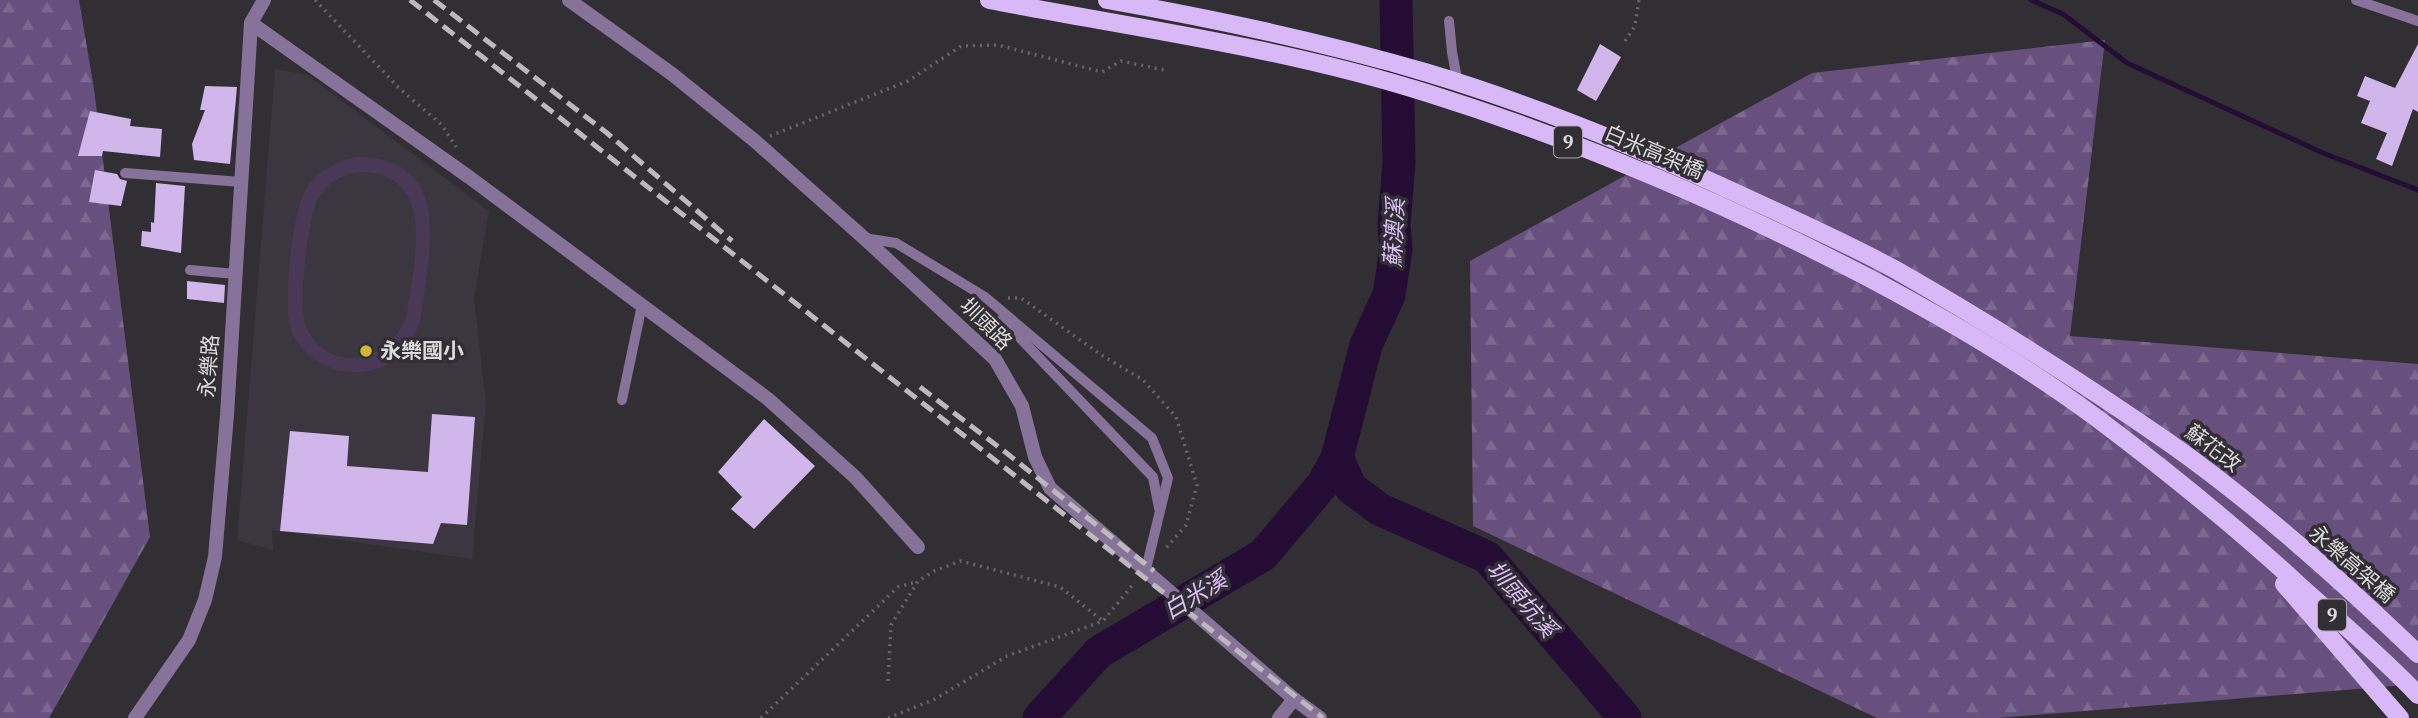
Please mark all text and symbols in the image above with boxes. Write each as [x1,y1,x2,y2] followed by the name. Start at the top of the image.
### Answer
[1601,118,1708,184] street label: 白米高架橋
[1554,126,1582,158] road number: 9
[1376,195,1411,268] water label: 蘇澳溪
[955,291,1019,355] street label: 圳頭路
[192,334,224,398] street label: 永樂路
[380,336,464,364] place label: 永樂國小
[358,343,374,359] marker: 永樂國小
[2180,417,2247,477] street label: 蘇花改
[2304,518,2401,608] street label: 永樂高架橋
[1481,554,1566,646] water label: 圳頭坑溪
[1157,562,1235,626] water label: 白米溪
[2318,600,2346,630] road number: 9

